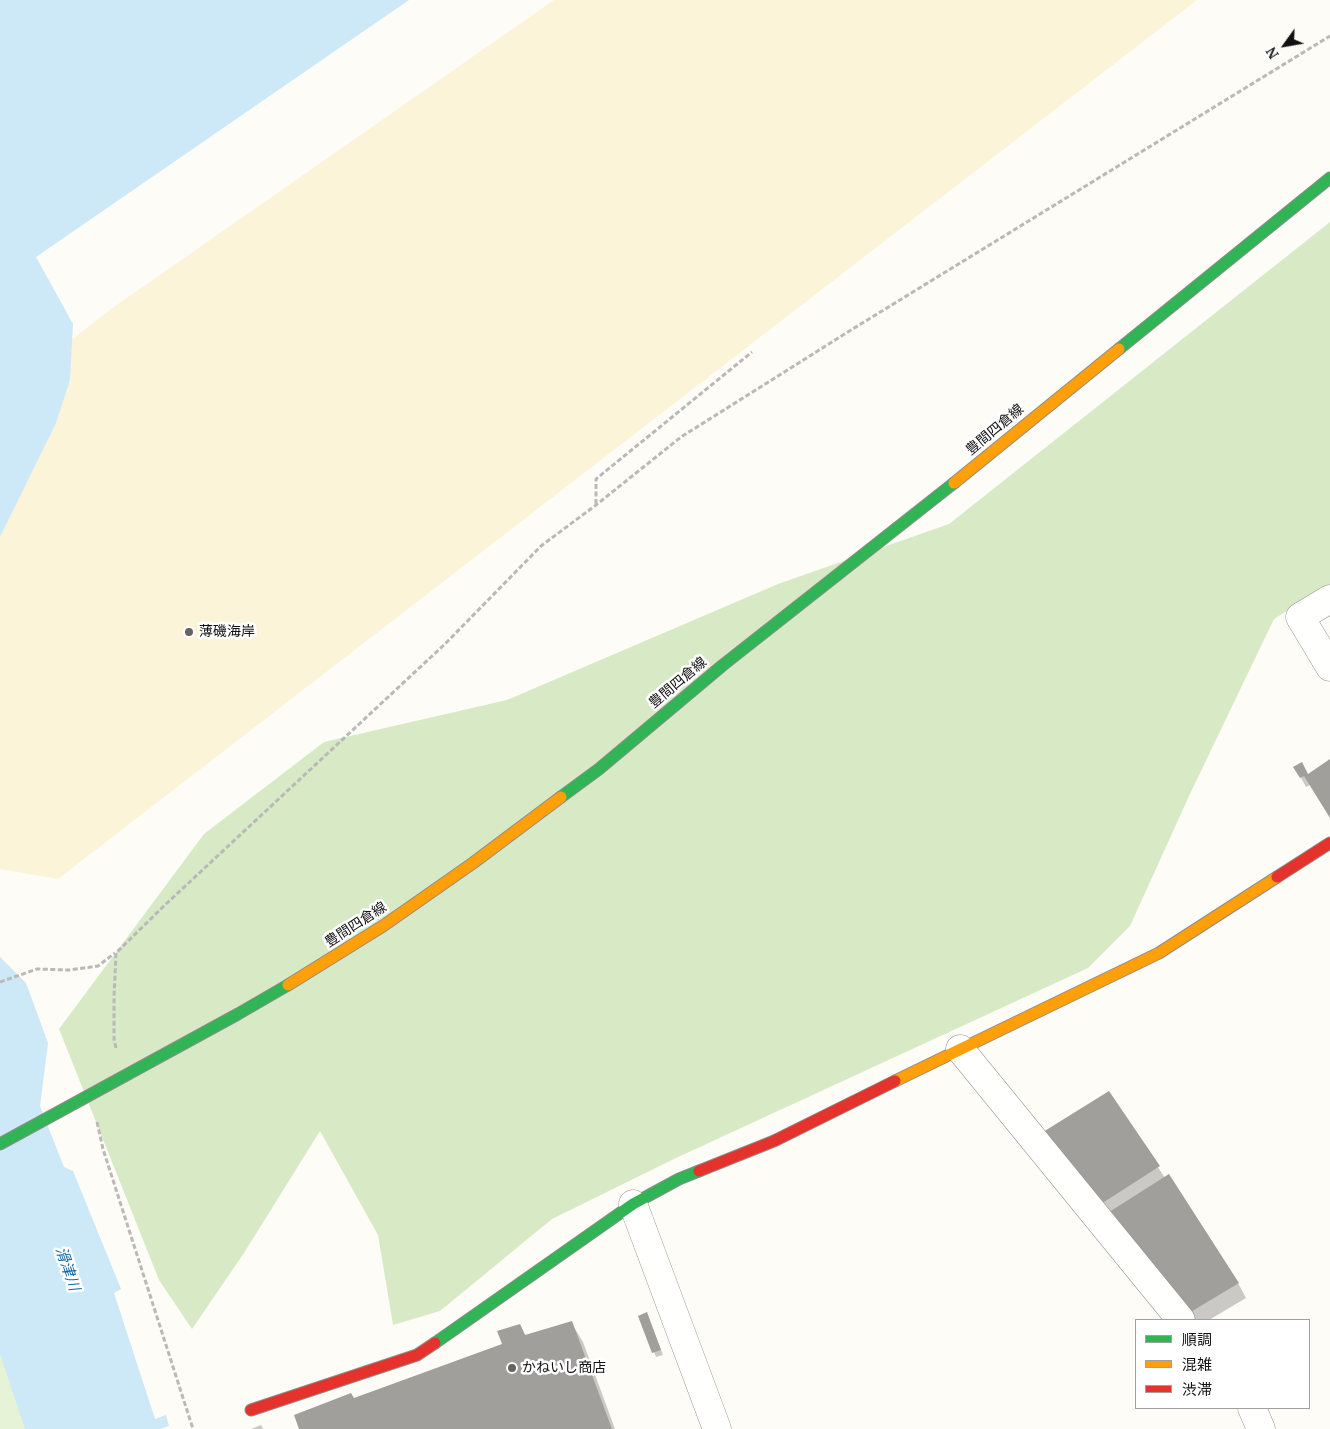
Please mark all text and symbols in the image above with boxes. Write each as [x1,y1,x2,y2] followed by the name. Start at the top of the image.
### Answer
[1260,20,1310,70] north arrow
[1261,44,1283,63] text: N
[963,401,1027,459] street label: 豊間四倉線
[199,624,255,640] place label: 薄磯海岸
[183,626,195,638] marker: 薄磯海岸
[646,654,710,712] street label: 豊間四倉線
[322,899,390,951] street label: 豊間四倉線
[51,1245,83,1293] water label: 滑津川
[1135,1319,1310,1409] legend
[1182,1329,1212,1349] text: 順調
[1182,1354,1212,1374] text: 混雑
[522,1360,606,1376] place label: かねいし商店
[506,1362,518,1374] marker: かねいし商店
[1182,1379,1212,1399] text: 渋滞

